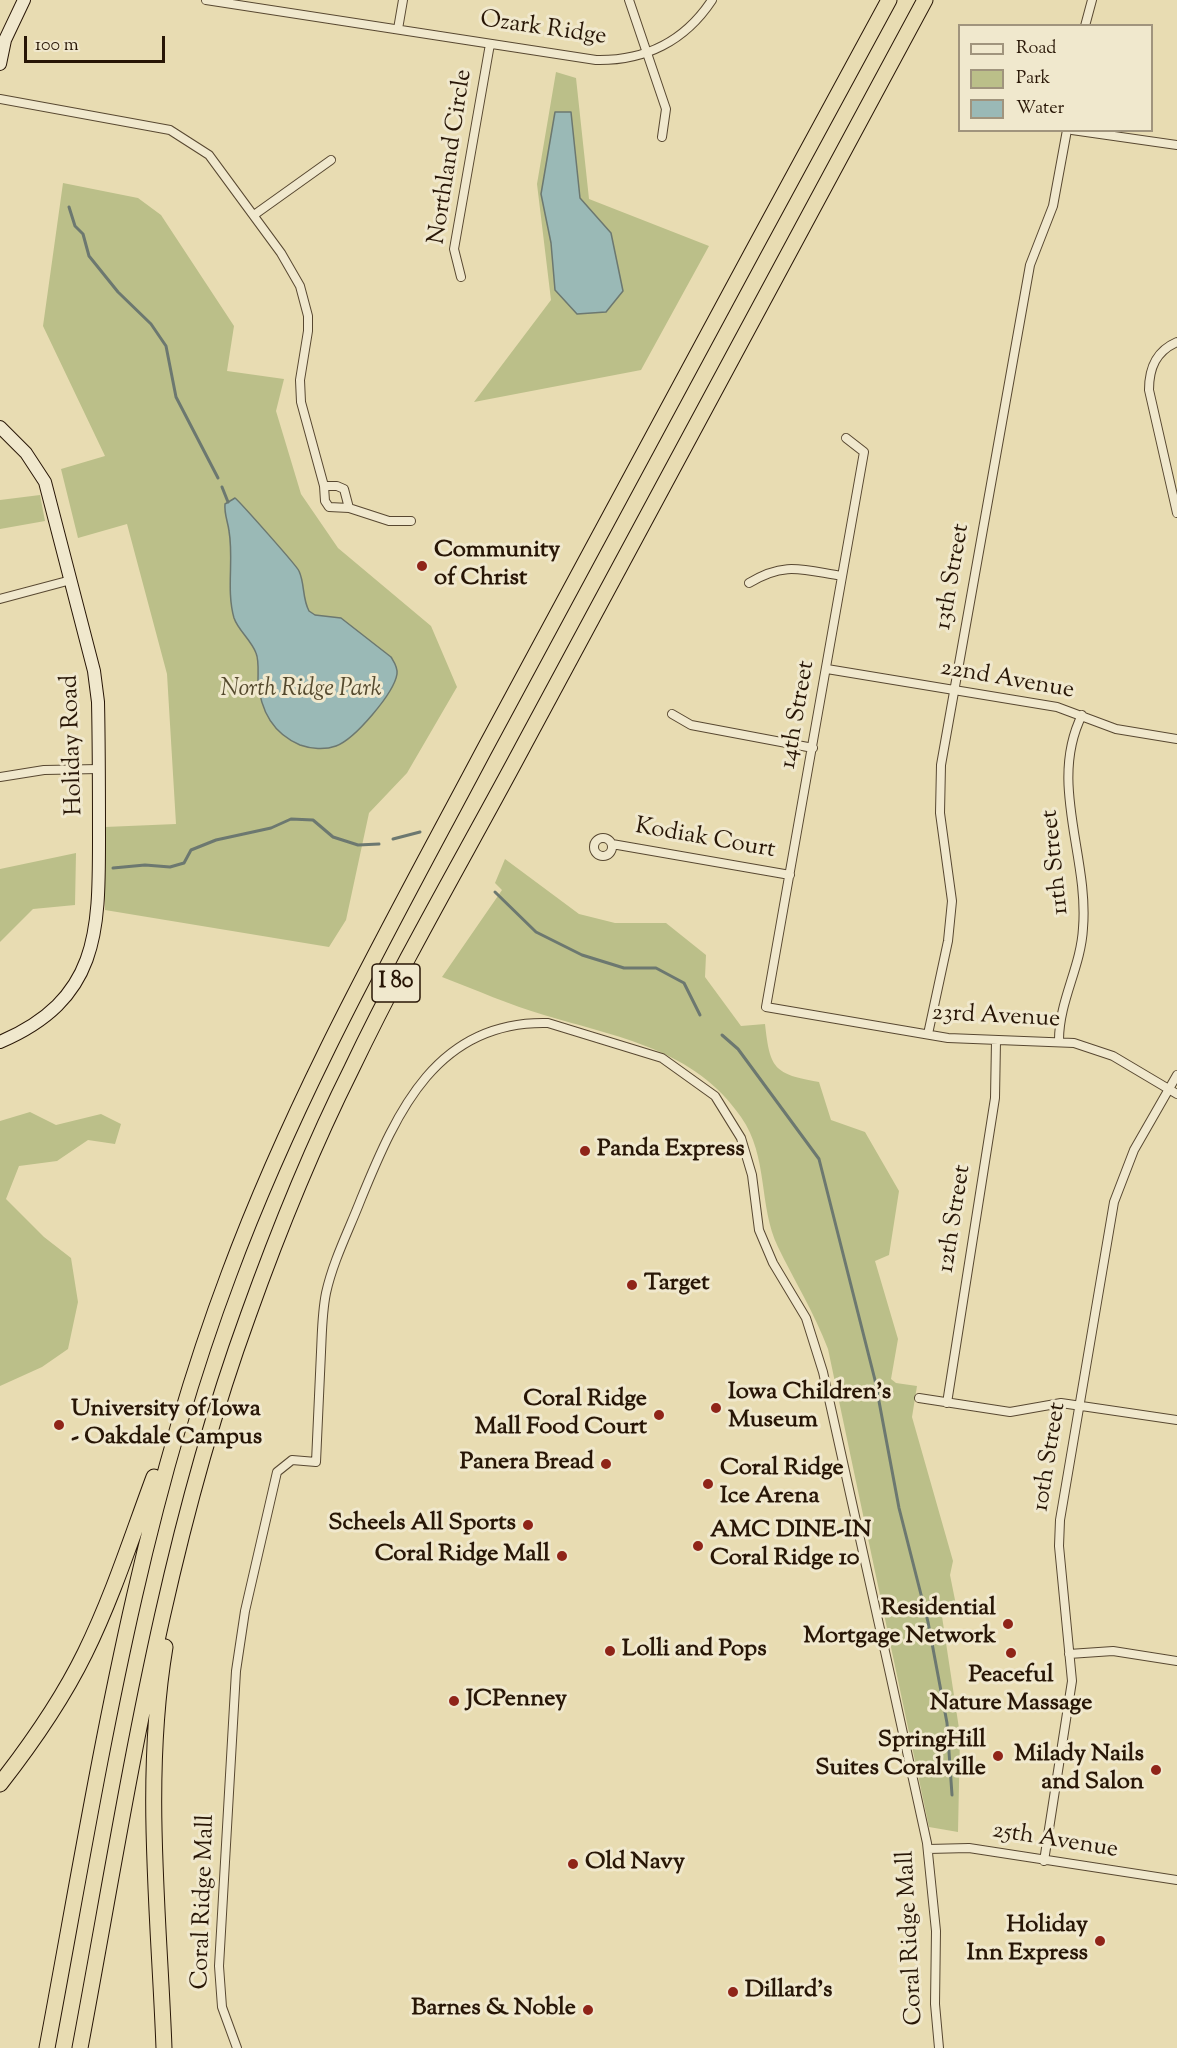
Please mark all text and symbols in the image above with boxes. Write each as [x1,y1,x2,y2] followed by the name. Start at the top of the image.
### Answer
[478,7,608,53] street label: Ozark Ridge
[27,24,168,62] scale bar
[958,24,1153,132] legend
[35,33,79,59] text: 100 m
[1016,36,1056,62] text: Road
[1016,66,1050,92] text: Park
[424,67,480,247] street label: Northland Circle
[1016,96,1064,122] text: Water
[931,522,977,632] street label: 13th Street
[434,538,560,594] place label: Community of Christ
[415,559,429,573] marker: Community of Christ
[938,655,1076,707] street label: 22nd Avenue
[775,659,823,771] street label: 14th Street
[57,674,91,816] street label: Holiday Road
[221,677,381,705] park label: North Ridge Park
[1037,808,1077,916] street label: 11th Street
[633,813,777,867] street label: Kodiak Court
[372,964,420,1002] road number: I 80
[931,1000,1061,1036] street label: 23rd Avenue
[597,1137,745,1165] place label: Panda Express
[578,1144,592,1158] marker: Panda Express
[933,1163,979,1275] street label: 12th Street
[644,1271,709,1299] place label: Target
[625,1278,639,1292] marker: Target
[728,1380,891,1436] place label: Iowa Children's Museum
[475,1387,647,1443] place label: Coral Ridge Mall Food Court
[71,1397,262,1453] place label: University of Iowa - Oakdale Campus
[1028,1400,1074,1514] street label: 10th Street
[709,1401,723,1415] marker: Iowa Children's Museum
[652,1408,666,1422] marker: Coral Ridge Mall Food Court
[52,1418,66,1432] marker: University of Iowa - Oakdale Campus
[460,1450,594,1478] place label: Panera Bread
[720,1456,844,1512] place label: Coral Ridge Ice Arena
[599,1457,613,1471] marker: Panera Bread
[701,1477,715,1491] marker: Coral Ridge Ice Arena
[328,1511,516,1539] place label: Scheels All Sports
[521,1518,535,1532] marker: Scheels All Sports
[710,1518,871,1574] place label: AMC DINE-IN Coral Ridge 10
[691,1539,705,1553] marker: AMC DINE-IN Coral Ridge 10
[375,1542,550,1570] place label: Coral Ridge Mall
[555,1549,569,1563] marker: Coral Ridge Mall
[803,1596,996,1652] place label: Residential Mortgage Network
[1001,1617,1015,1631] marker: Residential Mortgage Network
[622,1637,767,1665] place label: Lolli and Pops
[603,1644,617,1658] marker: Lolli and Pops
[1004,1646,1018,1660] marker: Peaceful Nature Massage
[930,1663,1092,1719] place label: Peaceful Nature Massage
[466,1687,567,1715] place label: JCPenney
[447,1694,461,1708] marker: JCPenney
[815,1728,986,1784] place label: SpringHill Suites Coralville
[1014,1742,1144,1798] place label: Milady Nails and Salon
[991,1749,1005,1763] marker: SpringHill Suites Coralville
[1149,1763,1163,1777] marker: Milady Nails and Salon
[188,1814,222,1990] street label: Coral Ridge Mall
[990,1818,1120,1866] street label: 25th Avenue
[585,1850,685,1878] place label: Old Navy
[893,1850,931,2026] street label: Coral Ridge Mall
[566,1857,580,1871] marker: Old Navy
[967,1913,1088,1969] place label: Holiday Inn Express
[1093,1934,1107,1948] marker: Holiday Inn Express
[745,1978,832,2006] place label: Dillard's
[726,1985,740,1999] marker: Dillard's
[411,1996,576,2024] place label: Barnes & Noble
[581,2003,595,2017] marker: Barnes & Noble

